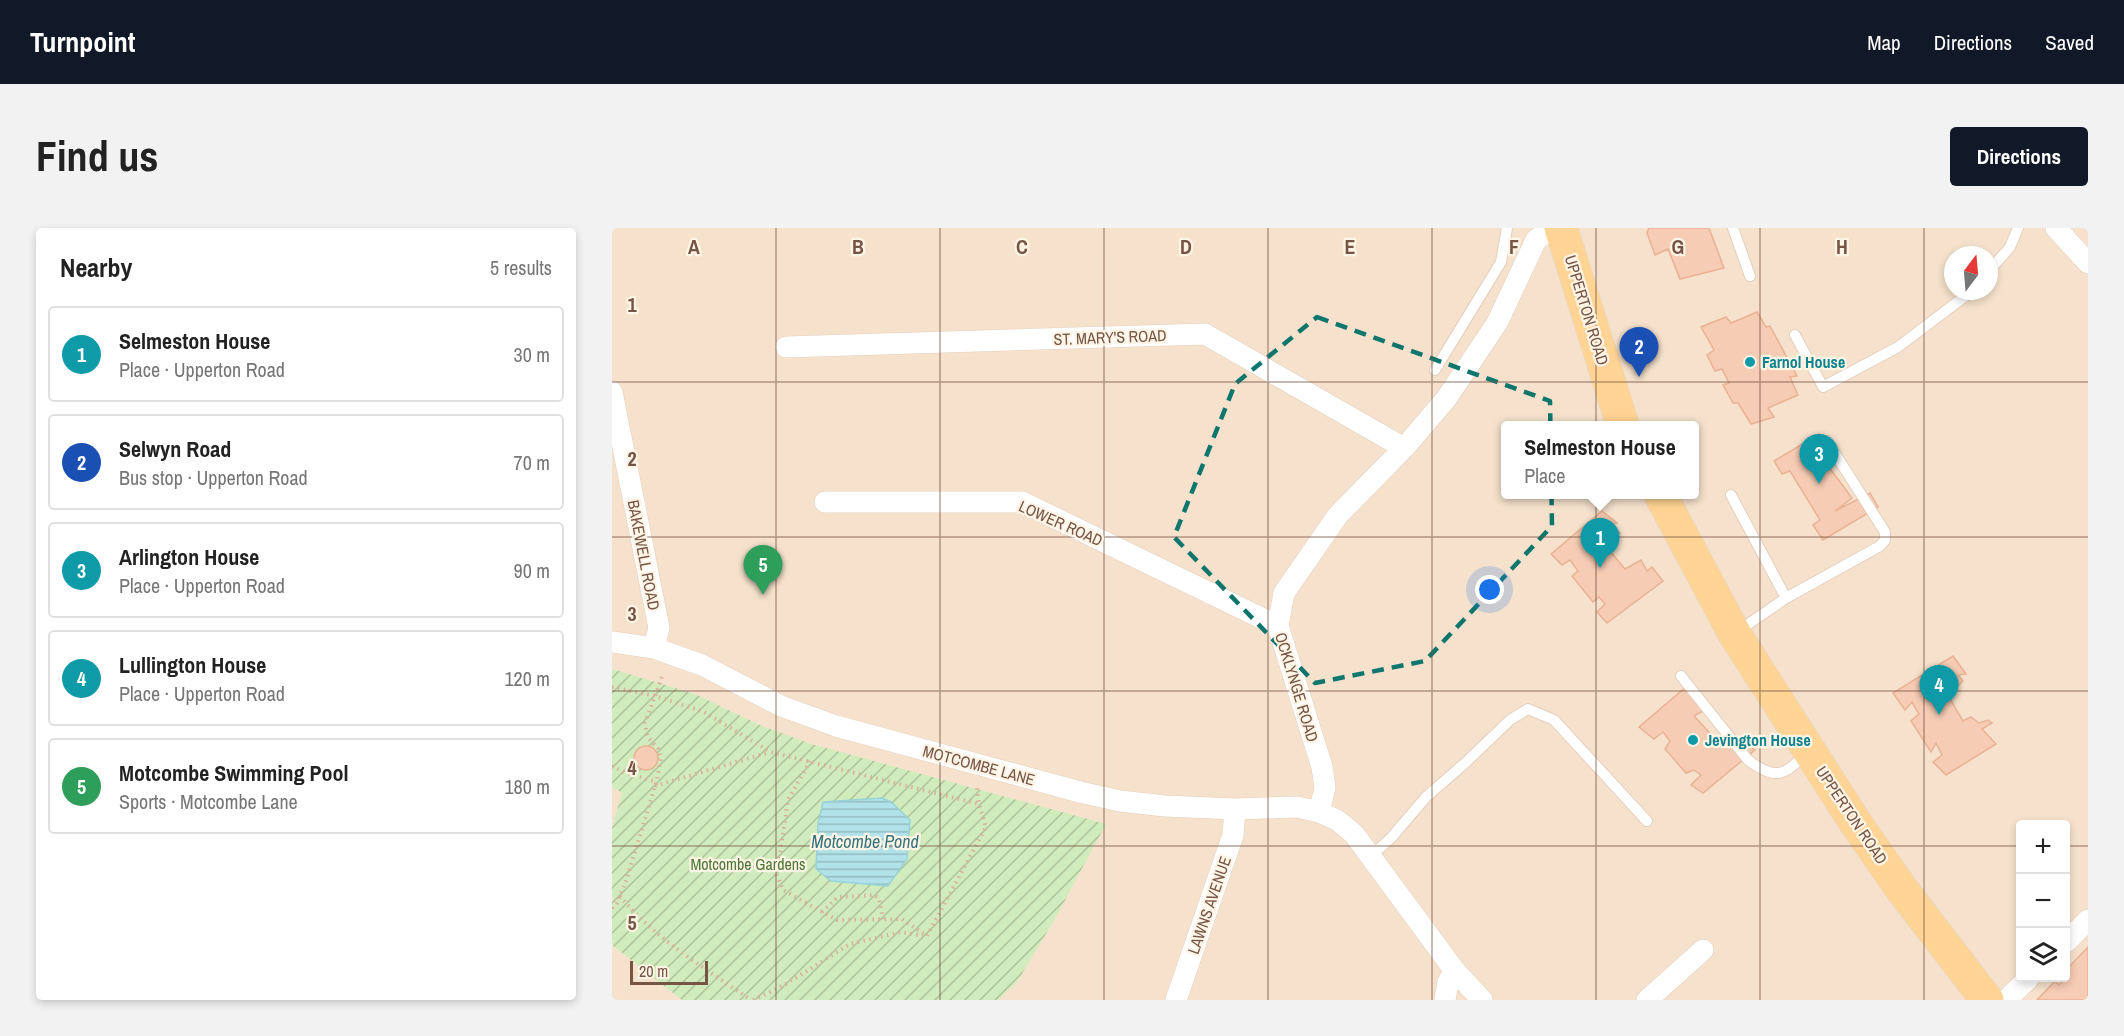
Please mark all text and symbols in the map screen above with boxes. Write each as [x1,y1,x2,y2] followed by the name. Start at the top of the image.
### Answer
[30,23,135,61] text: Turnpoint
[1867,28,1901,57] text: Map
[1934,28,2012,57] text: Directions
[2045,28,2094,57] text: Saved
[1950,127,2088,186] button: Directions
[36,128,158,184] text: Find us
[688,233,700,260] text: A
[852,233,864,260] text: B
[1016,233,1028,260] text: C
[1180,233,1192,260] text: D
[1345,233,1356,260] text: E
[1509,233,1519,260] text: F
[1672,233,1684,260] text: G
[1836,233,1848,260] text: H
[1944,246,1998,300] north arrow
[60,250,132,285] text: Nearby
[1560,252,1614,368] street label: UPPERTON ROAD
[490,254,552,281] text: 5 results
[627,291,637,318] text: 1
[1053,324,1167,350] street label: ST. MARY'S ROAD
[119,326,270,356] text: Selmeston House
[1620,328,1658,377] pin: 2
[77,341,86,368] text: 1
[514,341,550,368] text: 30 m
[1762,351,1845,373] place label: Farnol House
[1743,355,1757,369] marker: Farnol House
[119,356,285,383] text: Place · Upperton Road
[1501,421,1699,499] popup
[1524,432,1676,462] text: Selmeston House
[119,434,231,464] text: Selwyn Road
[1800,434,1838,484] pin: 3
[627,445,637,472] text: 2
[77,449,86,476] text: 2
[514,449,550,476] text: 70 m
[1524,462,1565,489] text: Place
[119,464,308,491] text: Bus stop · Upperton Road
[1016,495,1106,551] street label: LOWER ROAD
[623,498,665,612] street label: BAKEWELL ROAD
[1580,518,1620,568] pin: 1
[119,542,259,572] text: Arlington House
[744,546,782,595] pin: 5
[77,557,86,584] text: 3
[514,557,550,584] text: 90 m
[119,572,285,599] text: Place · Upperton Road
[1475,575,1504,604] your location
[627,600,637,627] text: 3
[1270,630,1324,744] street label: OCKLYNGE ROAD
[119,650,266,680] text: Lullington House
[77,665,86,692] text: 4
[504,665,550,692] text: 120 m
[1920,666,1958,715] pin: 4
[119,680,285,707] text: Place · Upperton Road
[1705,729,1811,751] place label: Jevington House
[1686,733,1700,747] marker: Jevington House
[921,739,1037,791] street label: MOTCOMBE LANE
[627,754,637,781] text: 4
[119,758,349,788] text: Motcombe Swimming Pool
[1811,762,1893,868] street label: UPPERTON ROAD
[77,773,86,800] text: 5
[504,773,550,800] text: 180 m
[119,788,298,815] text: Sports · Motcombe Lane
[2016,820,2070,982] map controls
[2016,820,2070,874] button: +
[811,829,920,854] water label: Motcombe Pond
[690,853,806,875] park label: Motcombe Gardens
[1182,853,1236,957] street label: LAWNS AVENUE
[2016,874,2070,928] button: −
[627,909,637,936] text: 5
[2016,928,2070,982] button: layers
[630,958,708,986] scale bar
[639,960,668,982] text: 20 m

